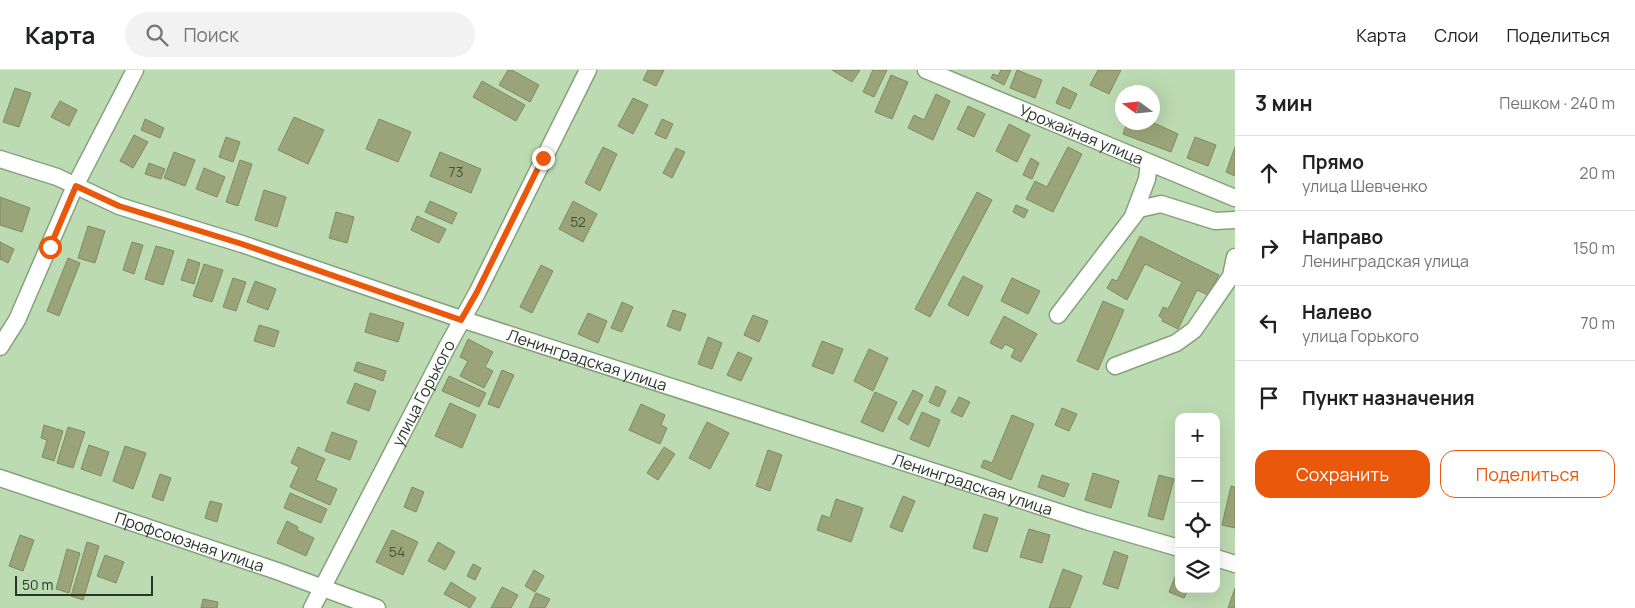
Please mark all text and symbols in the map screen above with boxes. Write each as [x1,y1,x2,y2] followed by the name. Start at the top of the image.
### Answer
[125,12,475,57] search box
[25,18,95,51] text: Карта
[143,21,171,49] icon: search
[183,22,239,48] text: Поиск
[1356,23,1406,47] text: Карта
[1434,23,1478,47] text: Слои
[1506,23,1610,47] text: Поделиться
[1115,85,1160,130] north arrow
[1255,89,1312,117] text: 3 мин
[1499,92,1615,114] text: Пешком · 240 m
[1016,99,1147,170] street label: Урожайная улица
[532,147,555,170] route end
[1302,149,1364,175] text: Прямо
[1255,159,1283,187] icon: ahead
[449,162,463,181] house number: 73
[1579,162,1615,184] text: 20 m
[1302,175,1428,197] text: улица Шевченко
[570,212,586,231] house number: 52
[1302,224,1383,250] text: Направо
[1255,234,1283,262] icon: right
[39,236,62,259] route start
[1573,237,1615,259] text: 150 m
[1302,250,1469,272] text: Ленинградская улица
[1302,299,1372,325] text: Налево
[1255,309,1283,337] icon: left
[1580,312,1615,334] text: 70 m
[504,324,670,396] street label: Ленинградская улица
[1302,325,1419,347] text: улица Горького
[386,336,460,450] street label: улица Горького
[1255,384,1283,412] icon: arrive
[1302,385,1475,411] text: Пункт назначения
[1175,413,1220,593] map controls
[1175,413,1220,458] button: +
[890,448,1055,520] street label: Ленинградская улица
[1255,450,1430,498] button: Сохранить
[1440,450,1615,498] button: Поделиться
[1175,458,1220,503] button: −
[1175,503,1220,548] button: locate
[112,506,267,577] street label: Профсоюзная улица
[389,542,405,561] house number: 54
[1175,548,1220,593] button: layers
[15,573,152,596] scale bar
[22,575,53,594] text: 50 m

